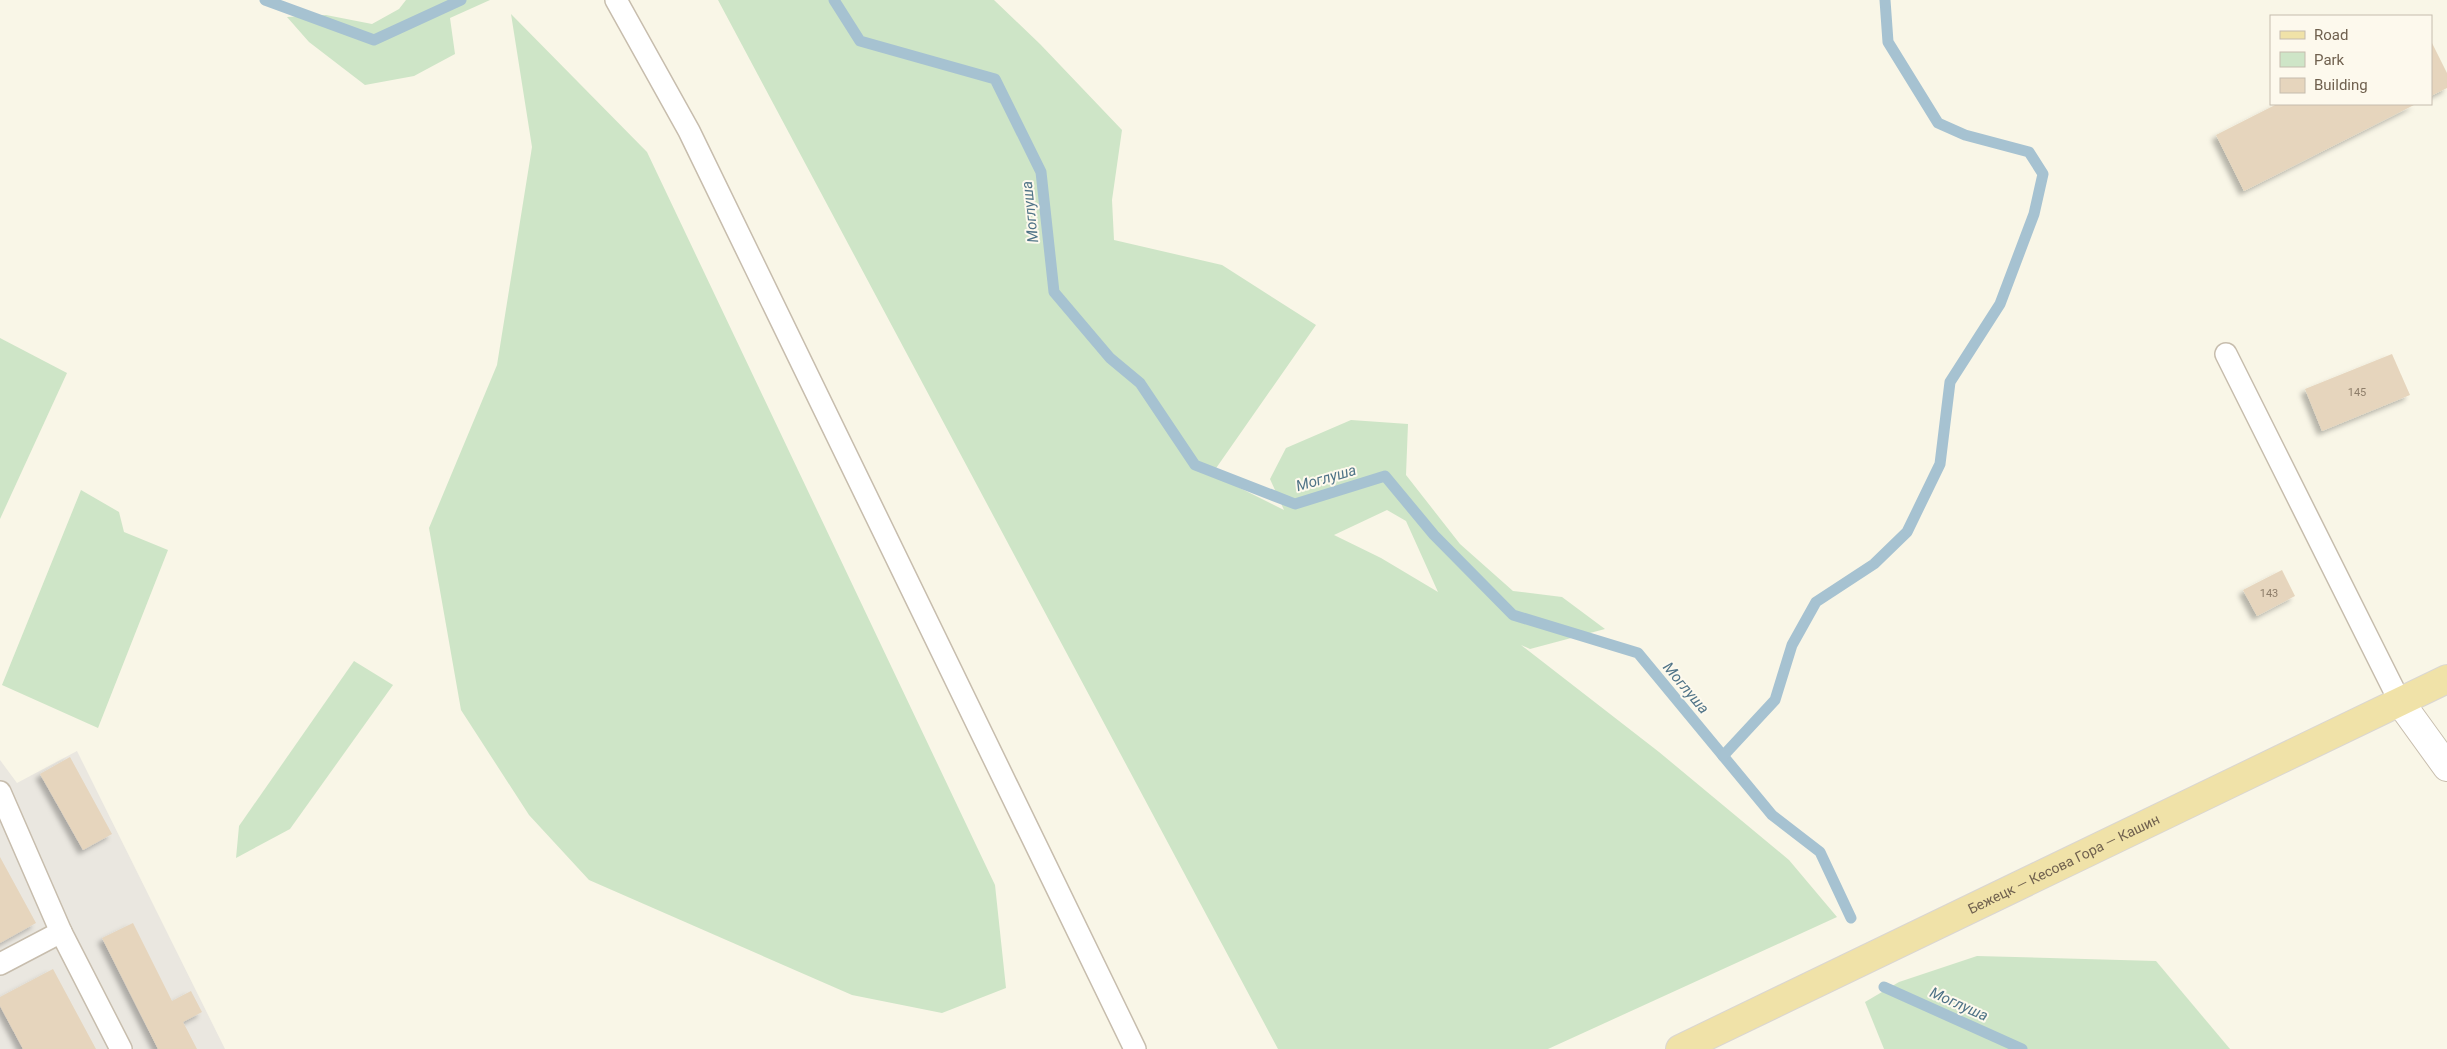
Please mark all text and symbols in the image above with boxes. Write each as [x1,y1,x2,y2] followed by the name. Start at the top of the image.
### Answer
[2270,15,2432,105] legend
[2314,26,2348,44] text: Road
[2314,51,2345,69] text: Park
[2314,76,2368,94] text: Building
[1018,180,1042,244] water label: Моглуша
[2348,386,2366,399] house number: 145
[1294,461,1358,495] water label: Моглуша
[2260,587,2278,600] house number: 143
[1659,659,1713,718] water label: Моглуша
[1965,811,2162,917] street label: Бежецк — Кесова Гора — Кашин
[1927,983,1991,1025] water label: Моглуша

